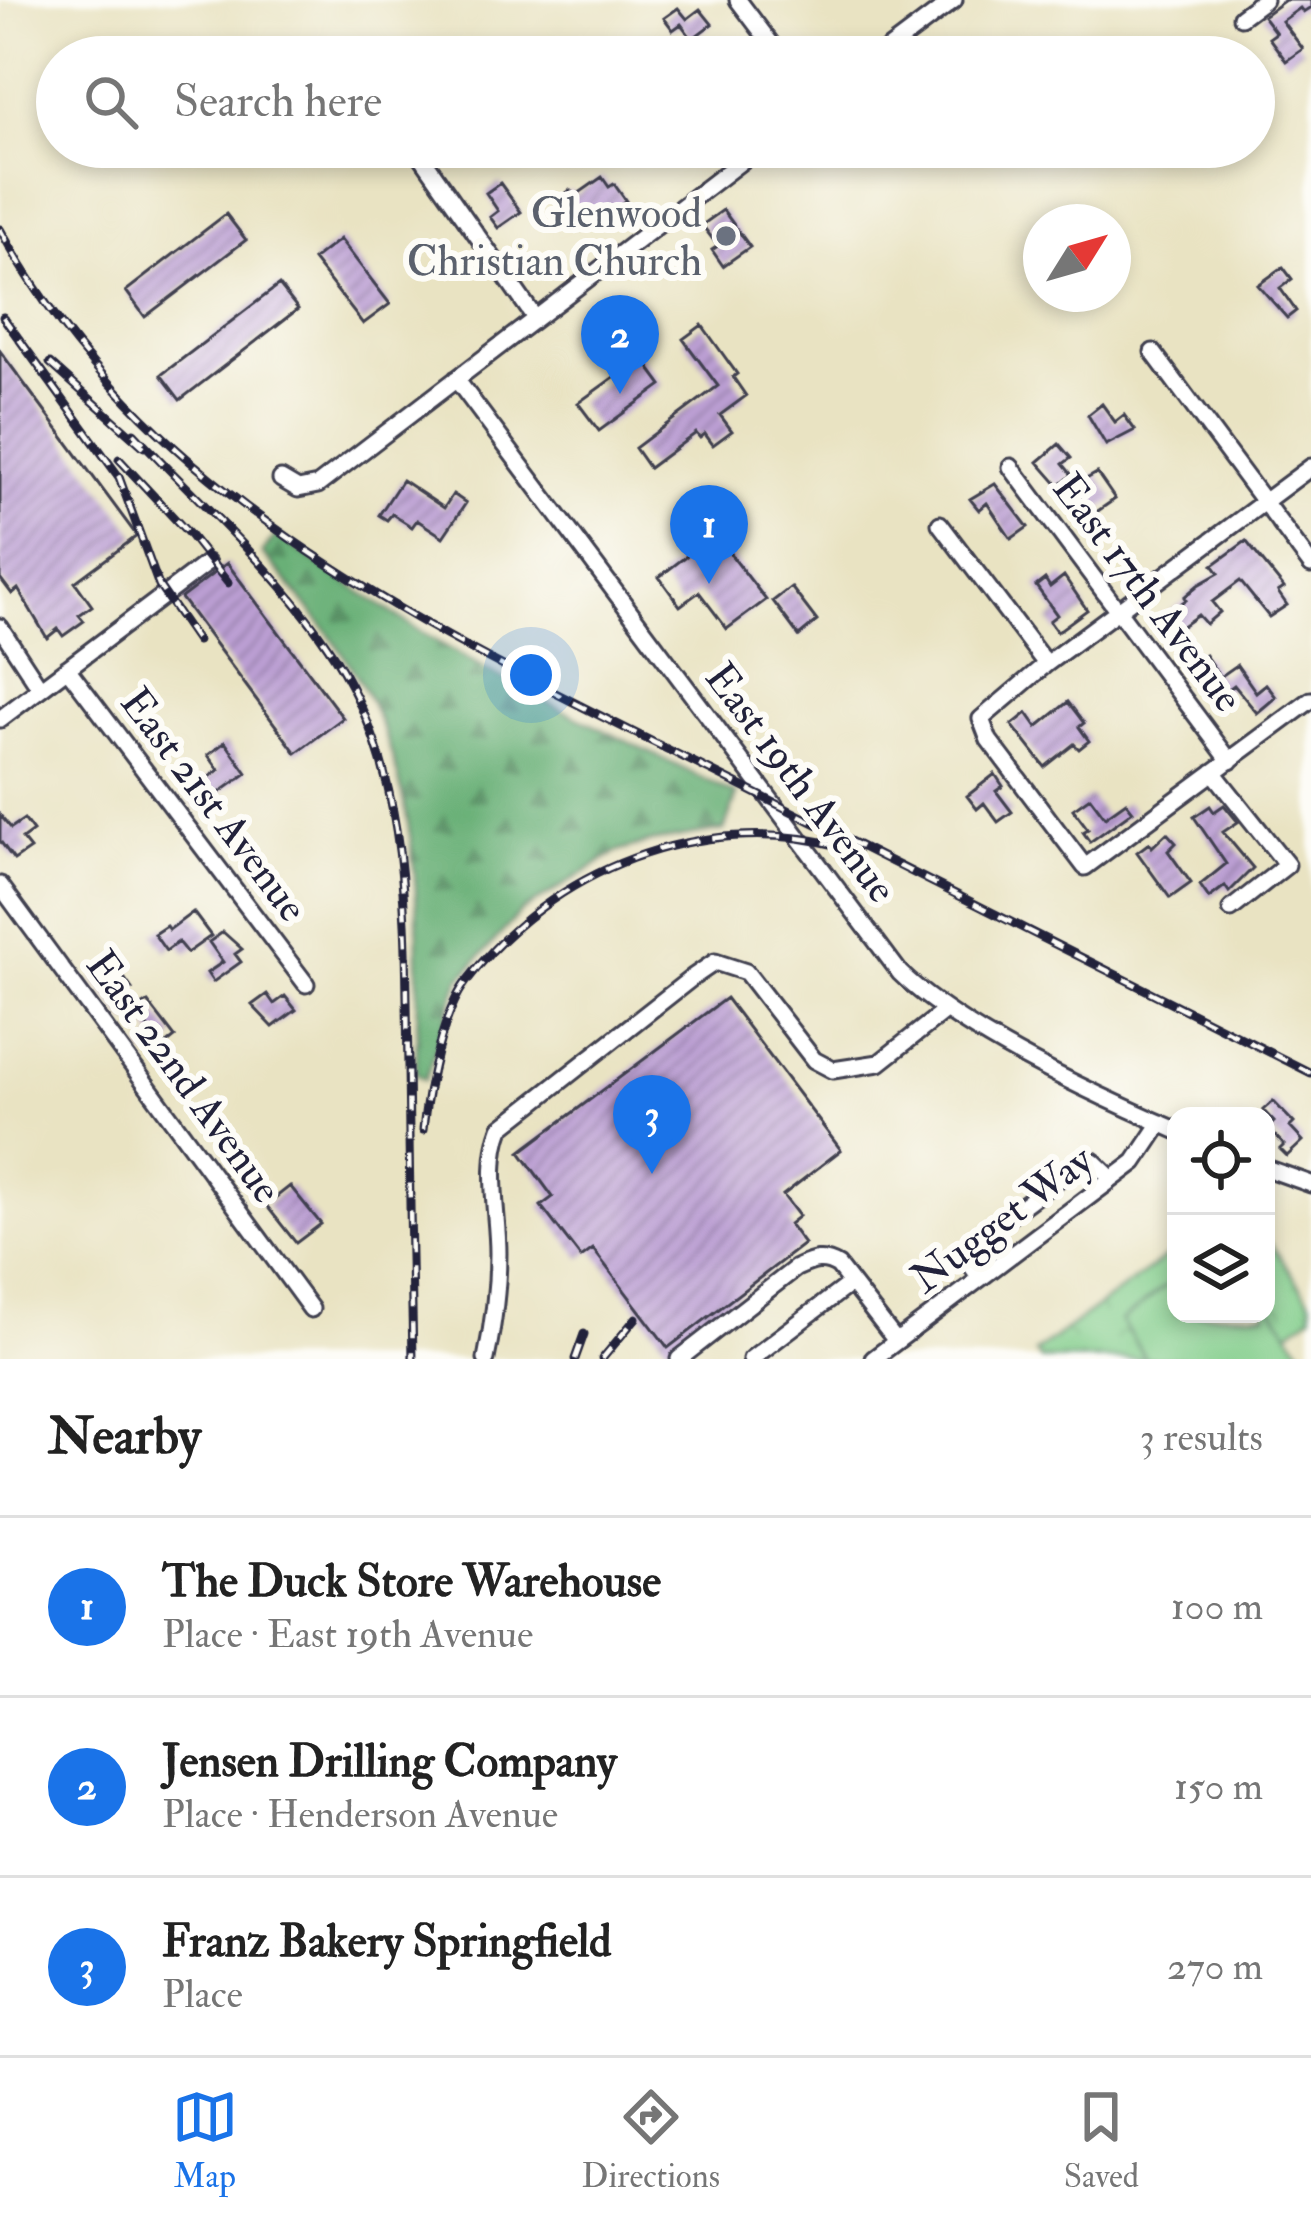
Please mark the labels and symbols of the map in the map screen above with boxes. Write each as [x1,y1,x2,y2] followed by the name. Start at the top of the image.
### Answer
[407,188,702,288] place label: Glenwood Christian Church
[1023,204,1131,312] north arrow
[713,223,739,249] marker: Glenwood Christian Church
[581,295,659,394] pin: 2
[1041,464,1254,723] street label: East 17th Avenue
[670,485,748,584] pin: 1
[501,645,561,705] your location
[693,653,907,913] street label: East 19th Avenue
[109,678,318,932] street label: East 21st Avenue
[74,941,292,1214] street label: East 22nd Avenue
[613,1075,691,1174] pin: 3
[901,1134,1104,1305] street label: Nugget Way

